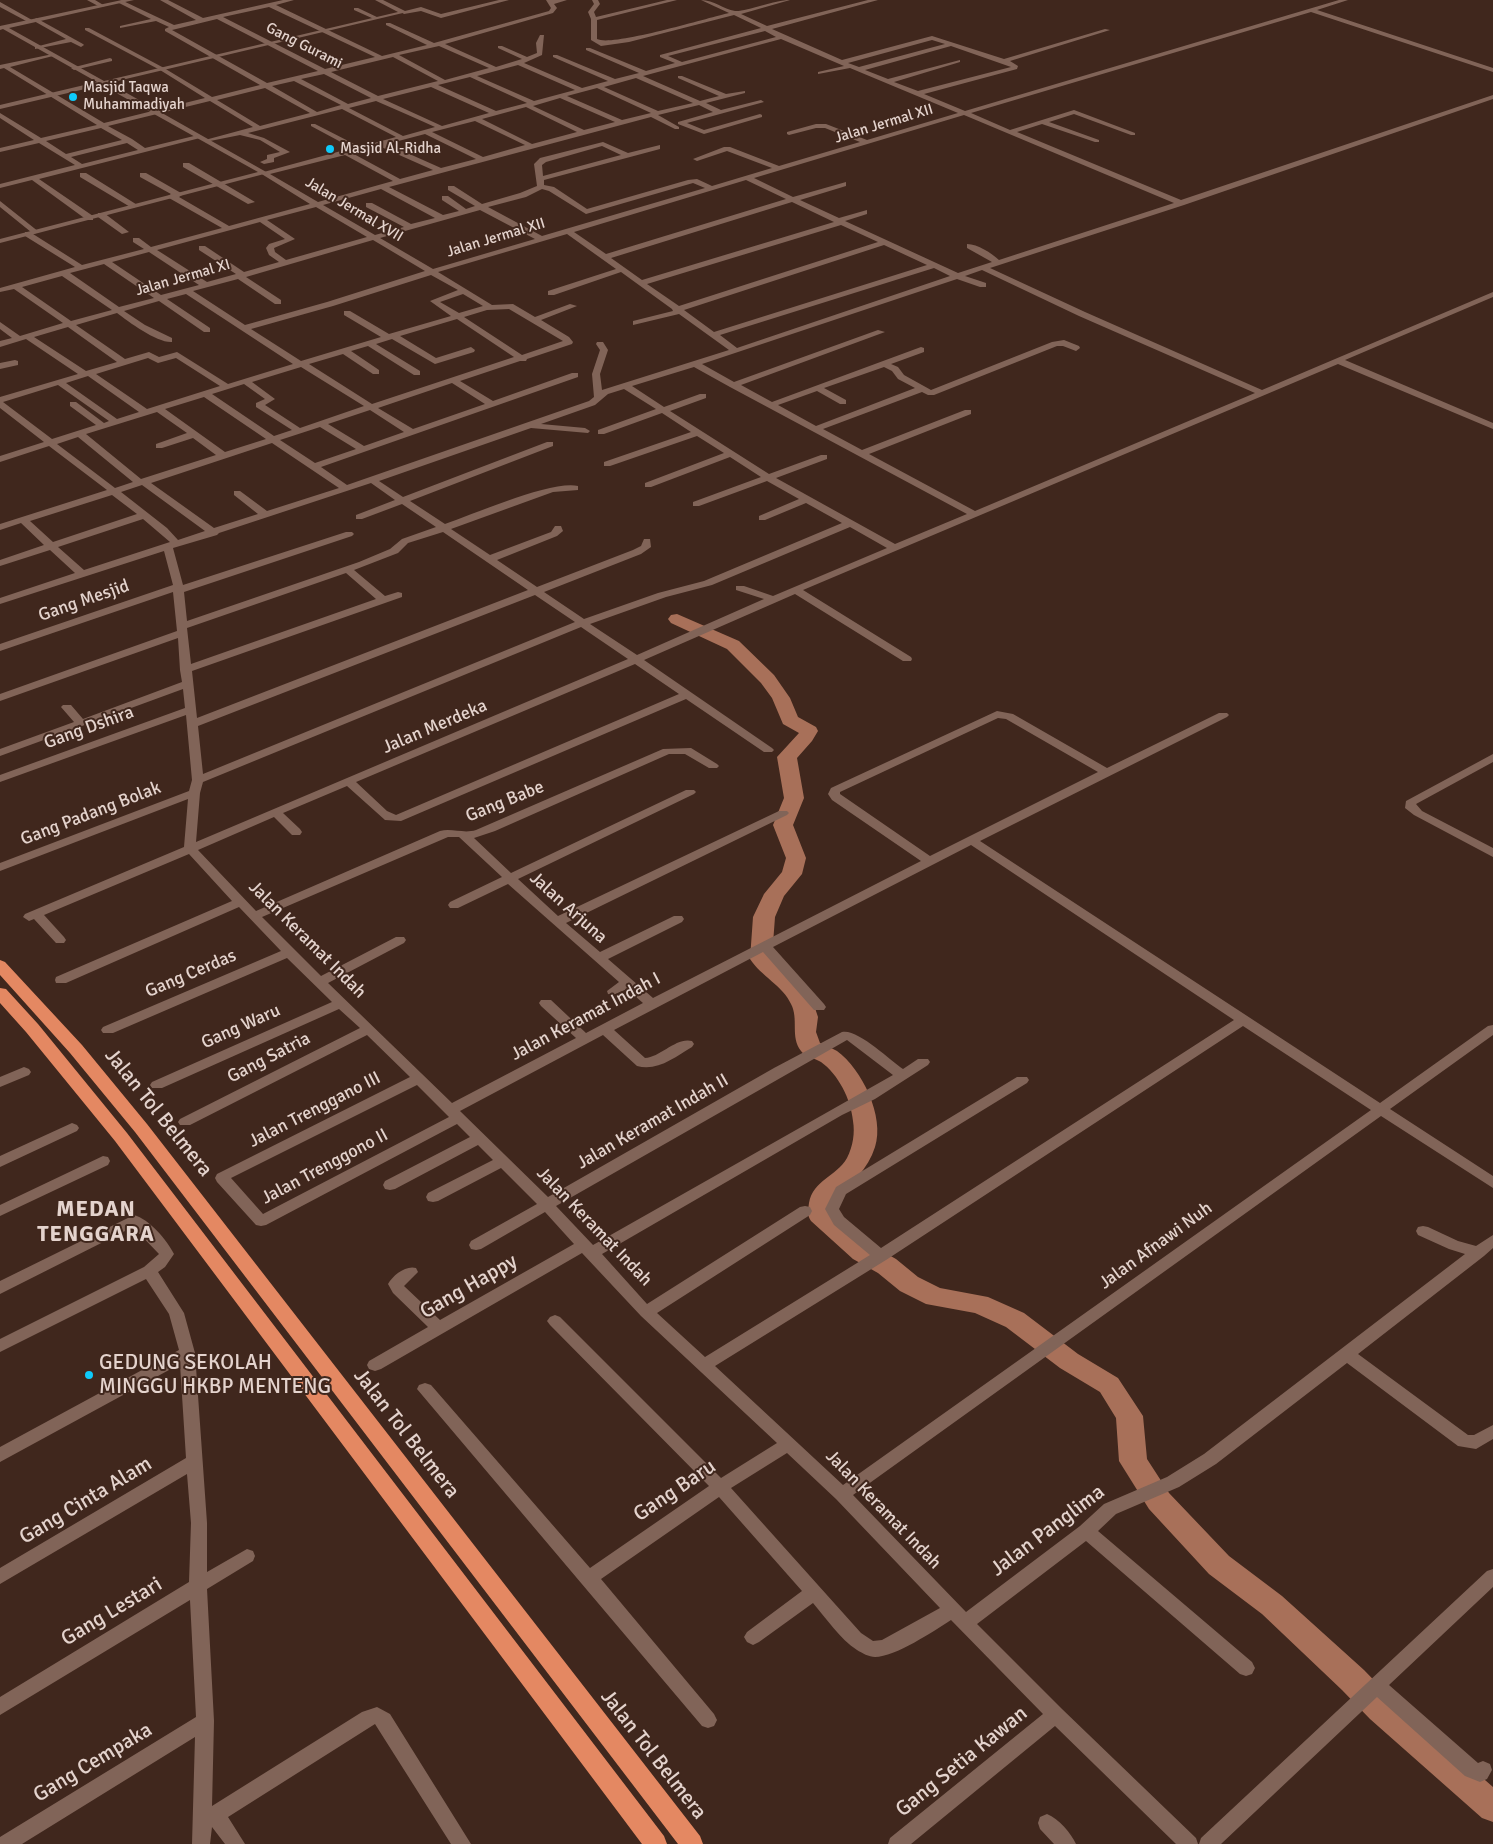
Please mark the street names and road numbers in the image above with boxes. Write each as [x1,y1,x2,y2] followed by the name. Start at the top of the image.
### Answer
[263,19,345,73] street label: Gang Gurami
[833,100,935,148] street label: Jalan Jermal XII
[302,174,406,246] street label: Jalan Jermal XVII
[445,214,547,262] street label: Jalan Jermal XII
[134,256,232,300] street label: Jalan Jermal XI
[36,575,132,627] street label: Gang Mesjid
[379,695,491,759] street label: Jalan Merdeka
[41,702,137,754] street label: Gang Dshira
[18,777,164,851] street label: Gang Padang Bolak
[463,777,547,827] street label: Gang Babe
[525,868,611,948] street label: Jalan Arjuna
[244,877,370,1003] street label: Jalan Keramat Indah
[142,945,240,1003] street label: Gang Cerdas
[507,968,665,1066] street label: Jalan Keramat Indah I
[198,1000,284,1054] street label: Gang Waru
[224,1028,314,1088] street label: Gang Satria
[99,1044,217,1182] street label: Jalan Tol Belmera
[245,1067,385,1153] street label: Jalan Trenggano III
[573,1070,733,1174] street label: Jalan Keramat Indah II
[258,1125,392,1209] street label: Jalan Trenggono II
[532,1163,656,1291] street label: Jalan Keramat Indah
[1095,1198,1217,1294] street label: Jalan Afnawi Nuh
[416,1249,522,1325] street label: Gang Happy
[348,1364,464,1504] street label: Jalan Tol Belmera
[821,1446,945,1574] street label: Jalan Keramat Indah
[15,1452,157,1550] street label: Gang Cinta Alam
[629,1454,721,1528] street label: Gang Baru
[986,1480,1110,1582] street label: Jalan Panglima
[57,1572,167,1652] street label: Gang Lestari
[595,1685,711,1825] street label: Jalan Tol Belmera
[891,1701,1033,1823] street label: Gang Setia Kawan
[29,1718,157,1808] street label: Gang Cempaka

